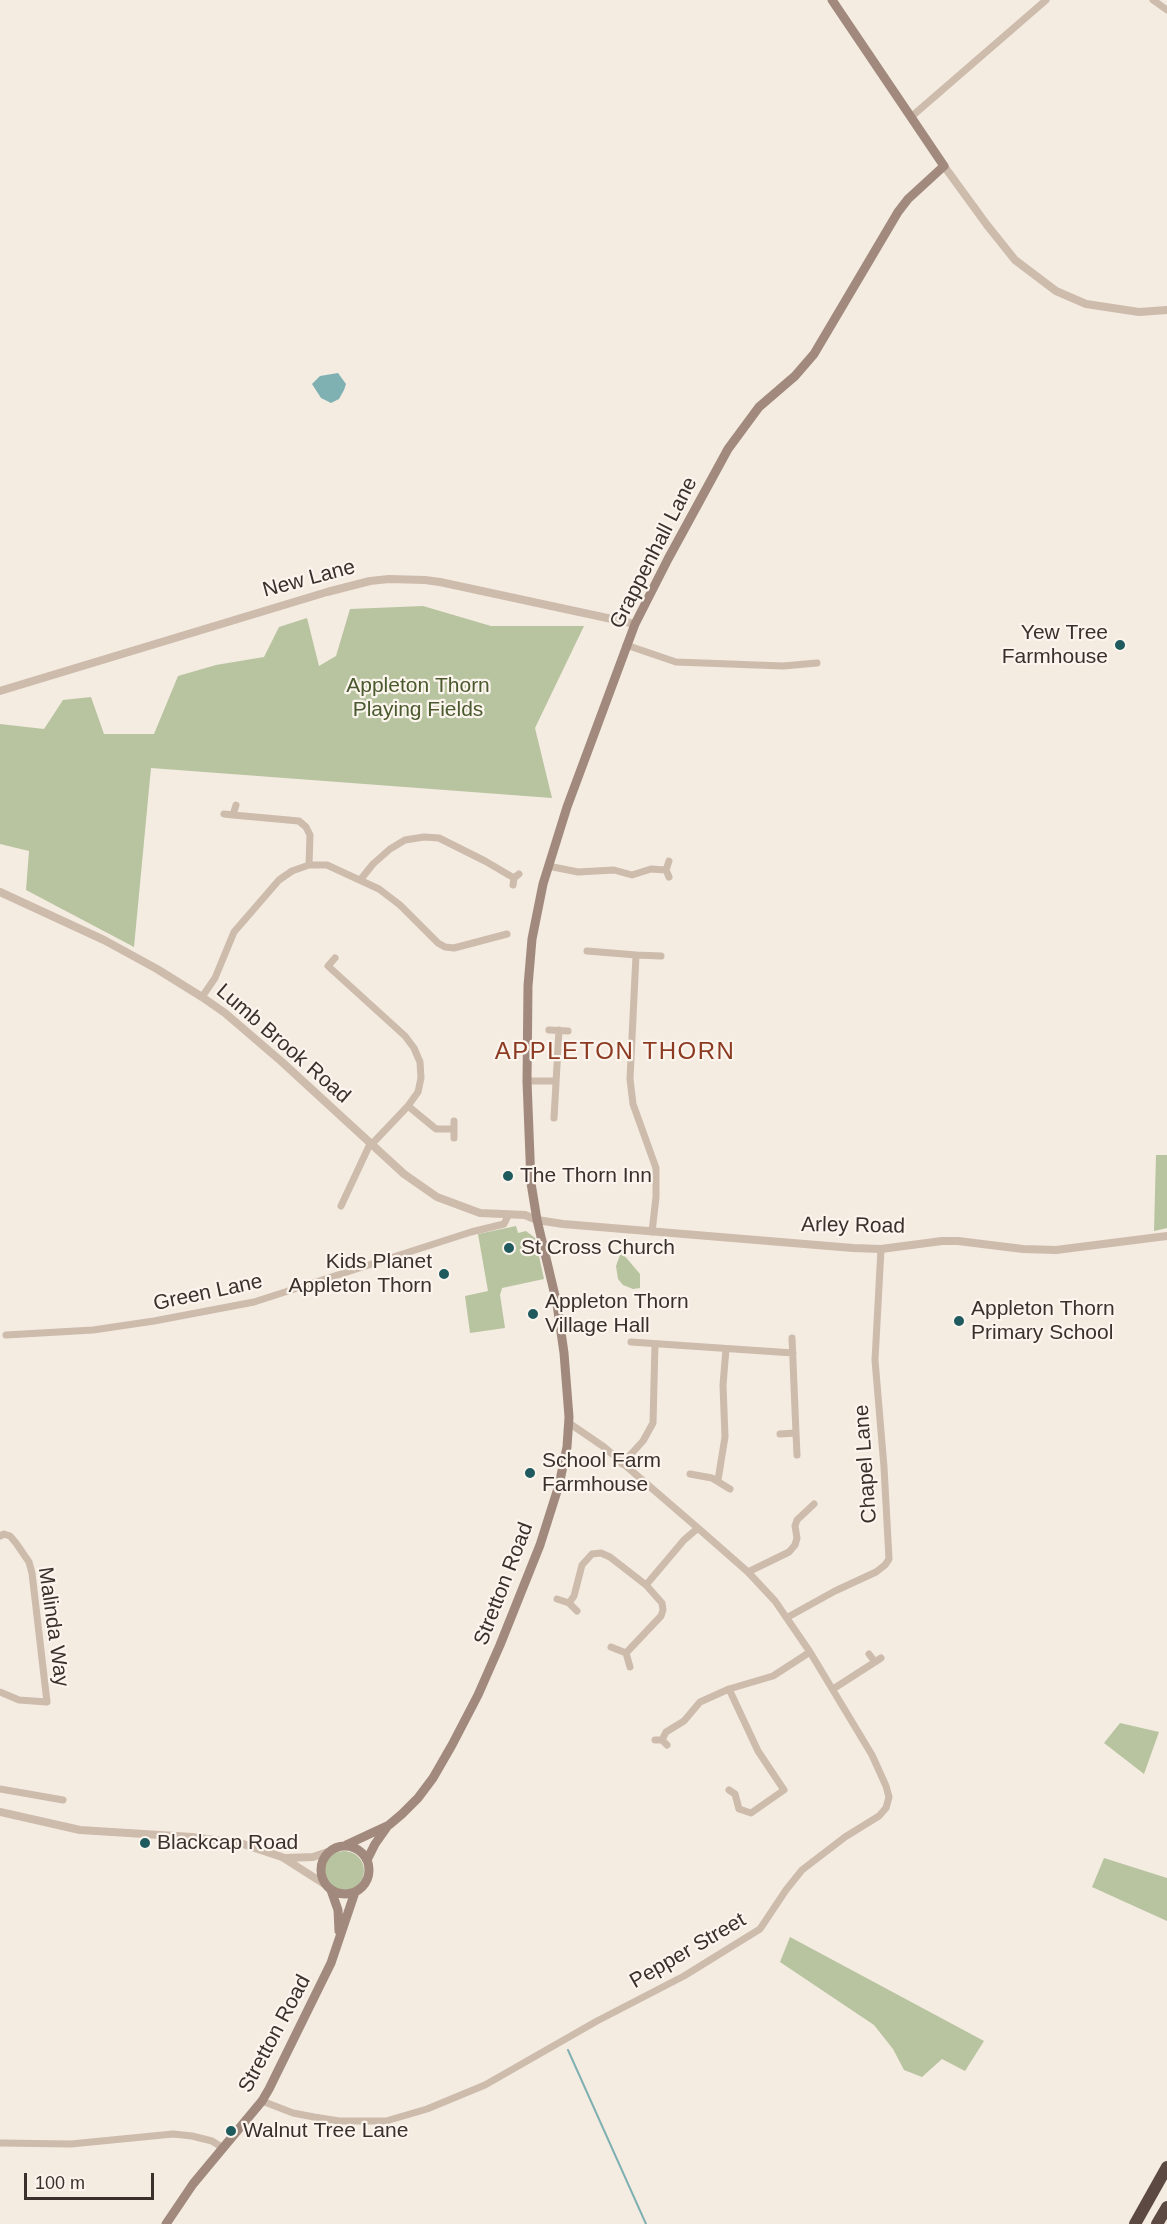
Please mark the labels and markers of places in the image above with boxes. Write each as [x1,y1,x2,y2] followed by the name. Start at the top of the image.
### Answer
[1002,620,1108,670] place label: Yew Tree Farmhouse
[1113,638,1127,652] marker: Yew Tree Farmhouse
[520,1163,652,1189] place label: The Thorn Inn
[501,1169,515,1183] marker: The Thorn Inn
[521,1235,675,1261] place label: St Cross Church
[502,1241,516,1255] marker: St Cross Church
[288,1249,432,1299] place label: Kids Planet Appleton Thorn
[437,1267,451,1281] marker: Kids Planet Appleton Thorn
[545,1289,689,1339] place label: Appleton Thorn Village Hall
[971,1296,1115,1346] place label: Appleton Thorn Primary School
[526,1307,540,1321] marker: Appleton Thorn Village Hall
[952,1314,966,1328] marker: Appleton Thorn Primary School
[542,1448,661,1498] place label: School Farm Farmhouse
[523,1466,537,1480] marker: School Farm Farmhouse
[157,1830,298,1856] place label: Blackcap Road
[138,1836,152,1850] marker: Blackcap Road
[243,2118,408,2144] place label: Walnut Tree Lane
[224,2124,238,2138] marker: Walnut Tree Lane

